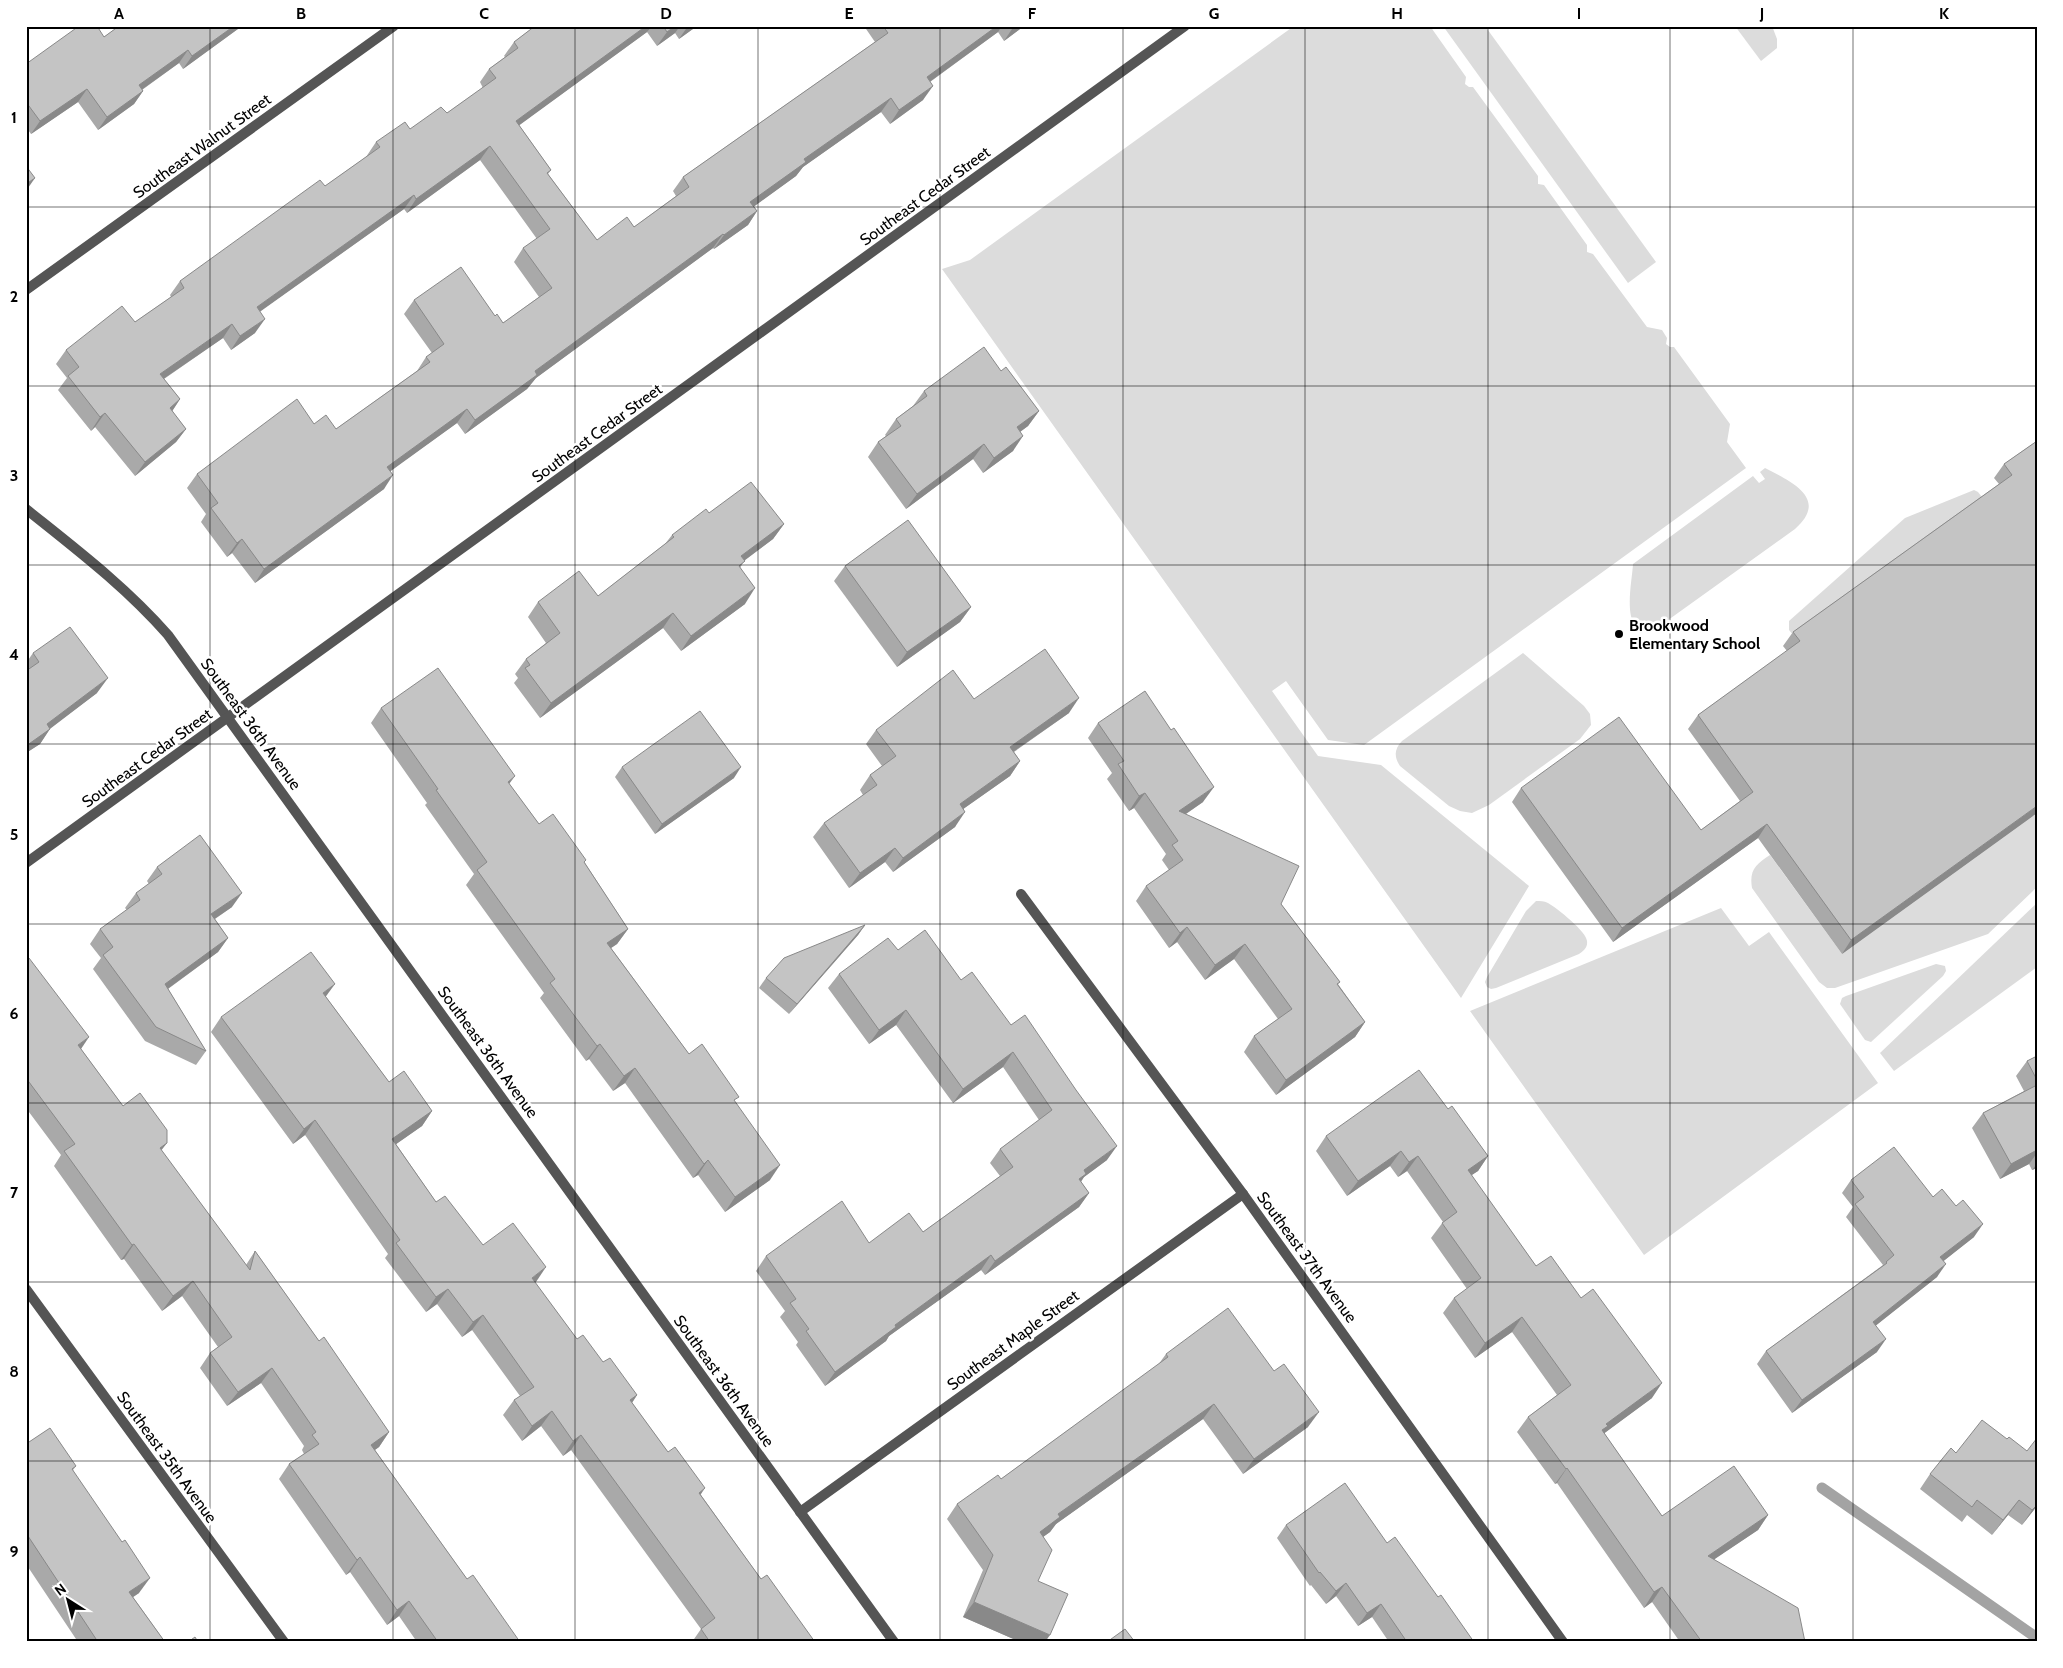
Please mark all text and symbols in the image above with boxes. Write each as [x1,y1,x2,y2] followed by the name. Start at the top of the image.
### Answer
[114,4,124,23] text: A
[296,4,306,23] text: B
[479,4,489,23] text: C
[660,4,672,23] text: D
[844,4,854,23] text: E
[1028,4,1037,23] text: F
[1209,4,1219,23] text: G
[1391,4,1403,23] text: H
[1577,4,1581,23] text: I
[1759,4,1764,23] text: J
[1939,4,1949,23] text: K
[129,89,275,202] street label: Southeast Walnut Street
[11,108,17,127] text: 1
[856,142,994,250] street label: Southeast Cedar Street
[10,287,18,306] text: 2
[528,379,666,487] street label: Southeast Cedar Street
[10,466,18,485] text: 3
[1629,616,1760,653] place label: Brookwood Elementary School
[1613,628,1625,640] marker: Brookwood Elementary School
[9,645,19,664] text: 4
[197,654,305,794] street label: Southeast 36th Avenue
[78,704,216,812] street label: Southeast Cedar Street
[10,825,18,844] text: 5
[434,982,542,1122] street label: Southeast 36th Avenue
[10,1004,19,1023] text: 6
[10,1183,19,1202] text: 7
[1253,1188,1361,1326] street label: Southeast 37th Avenue
[943,1285,1083,1394] street label: Southeast Maple Street
[670,1311,778,1451] street label: Southeast 36th Avenue
[9,1362,19,1381] text: 8
[113,1388,221,1526] street label: Southeast 35th Avenue
[10,1542,19,1561] text: 9
[42,1576,92,1626] north arrow
[51,1579,70,1600] text: N

